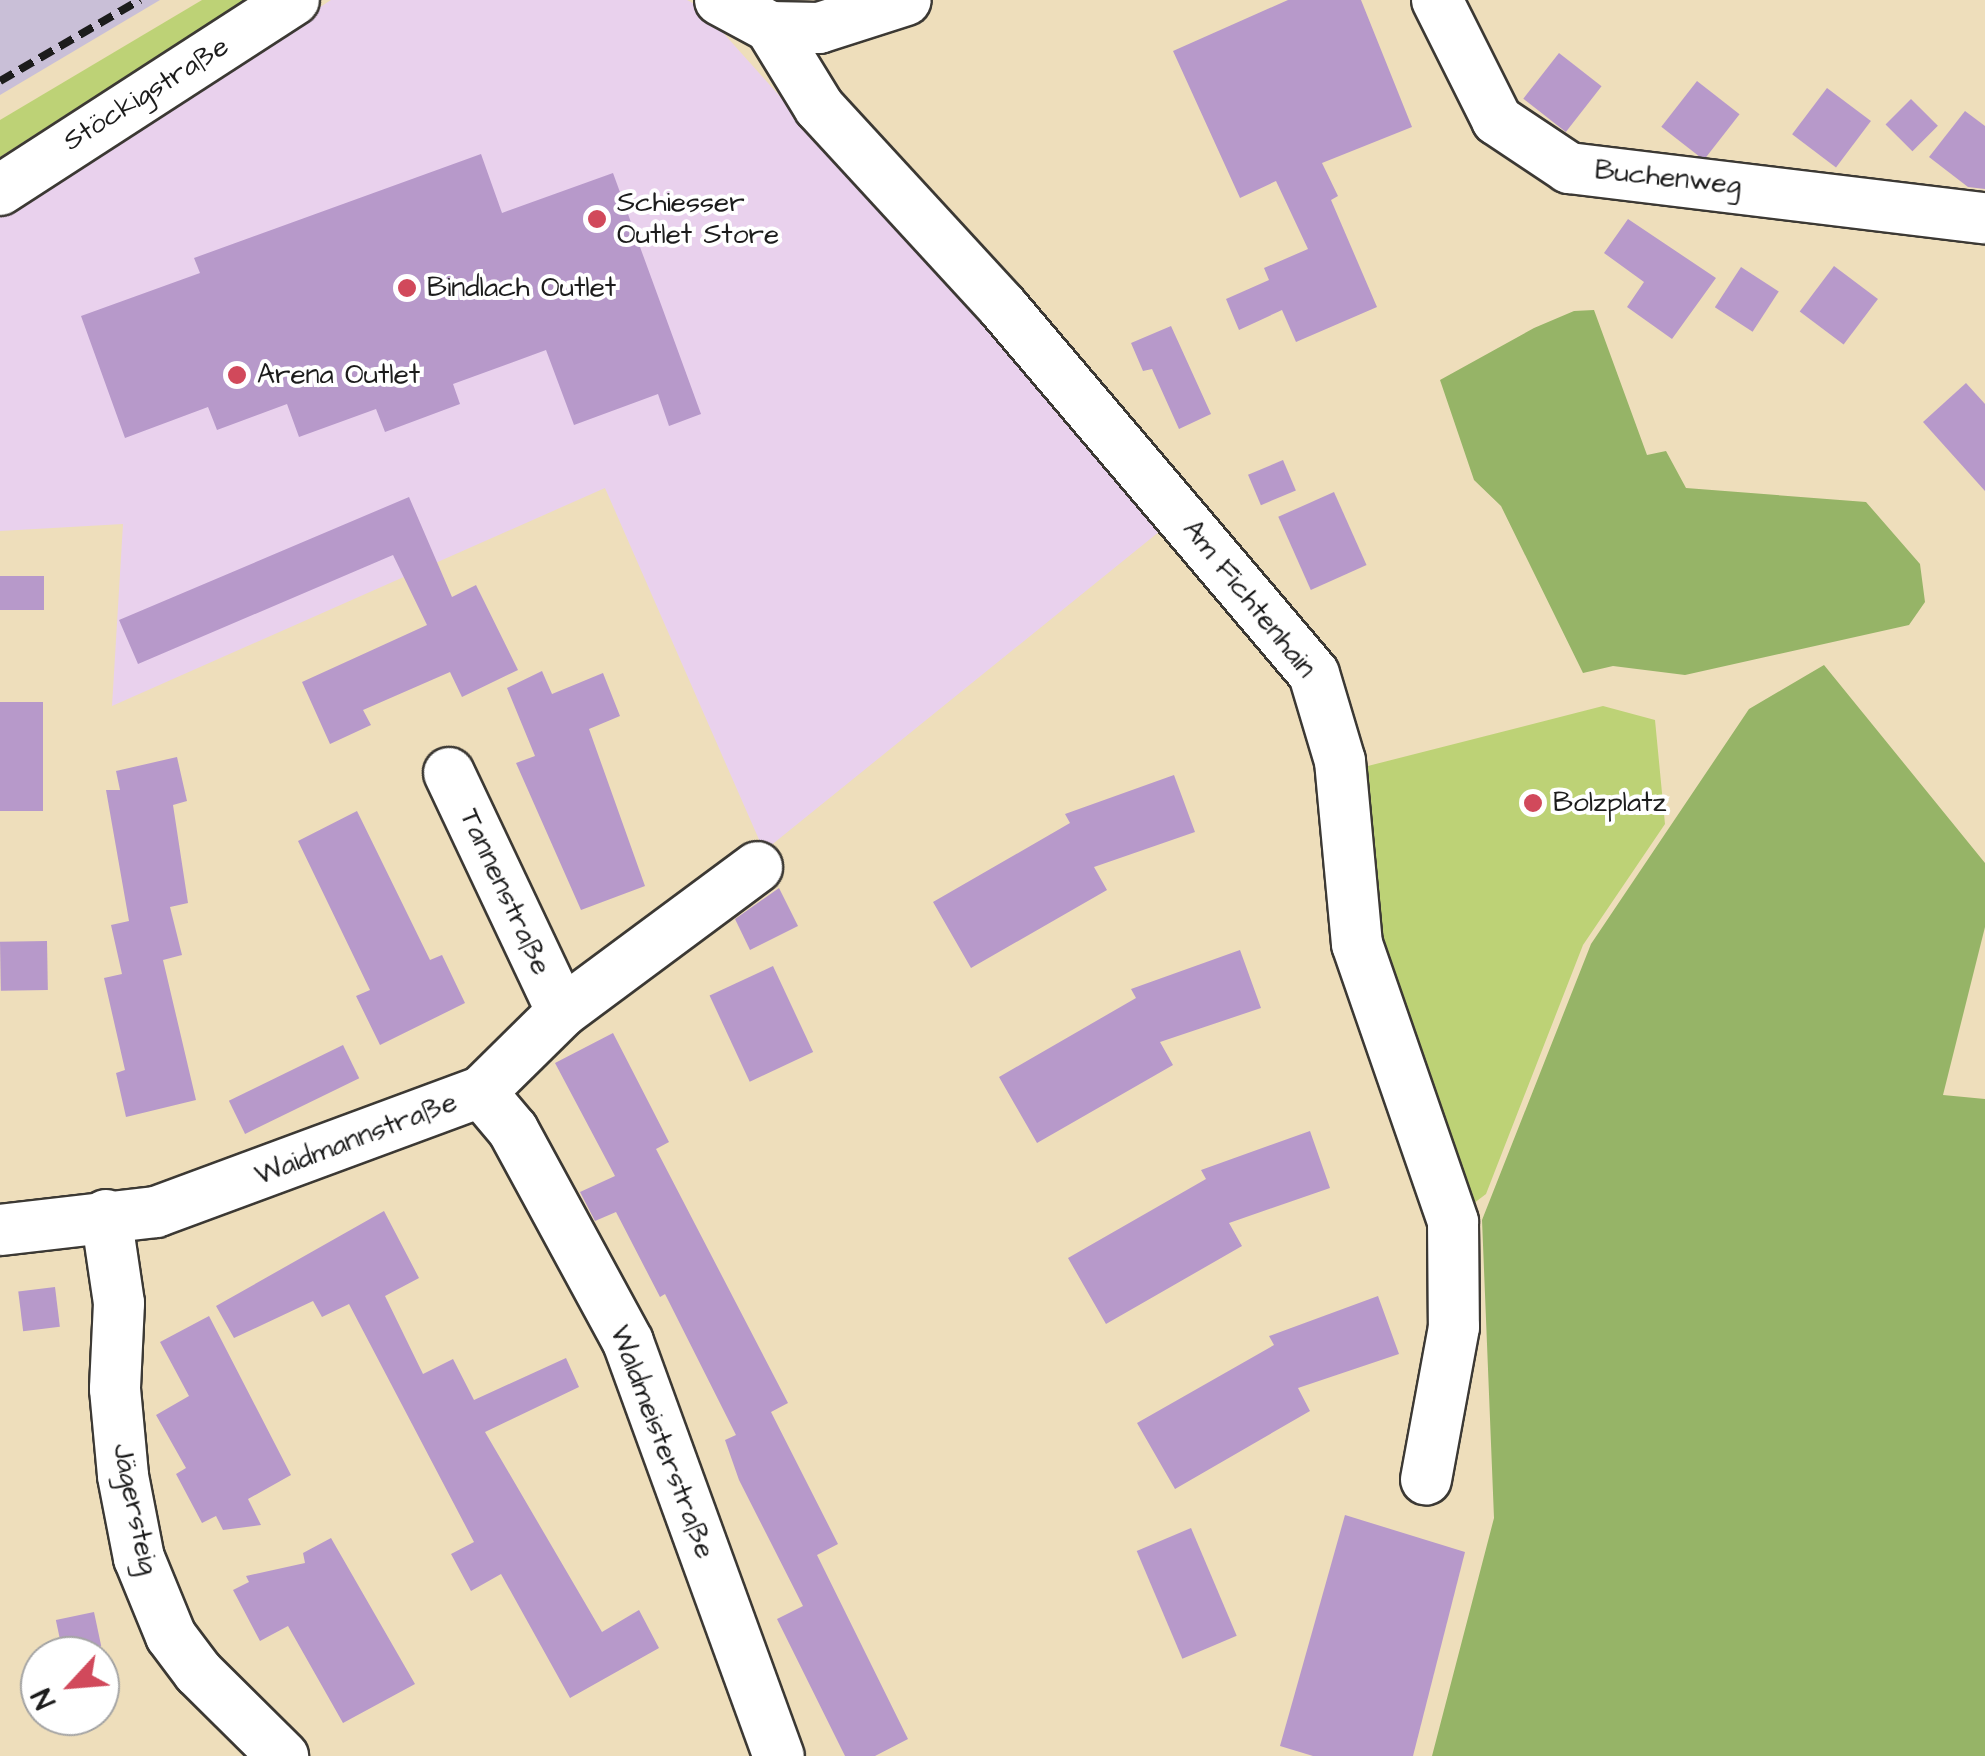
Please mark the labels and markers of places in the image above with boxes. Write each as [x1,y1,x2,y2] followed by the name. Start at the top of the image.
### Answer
[617,186,779,252] place label: Schiesser Outlet Store
[586,208,608,230] marker: Schiesser Outlet Store
[427,271,616,305] place label: Bindlach Outlet
[396,277,418,299] marker: Bindlach Outlet
[257,358,420,392] place label: Arena Outlet
[226,364,248,386] marker: Arena Outlet
[1553,786,1666,820] place label: Bolzplatz
[1522,792,1544,814] marker: Bolzplatz

